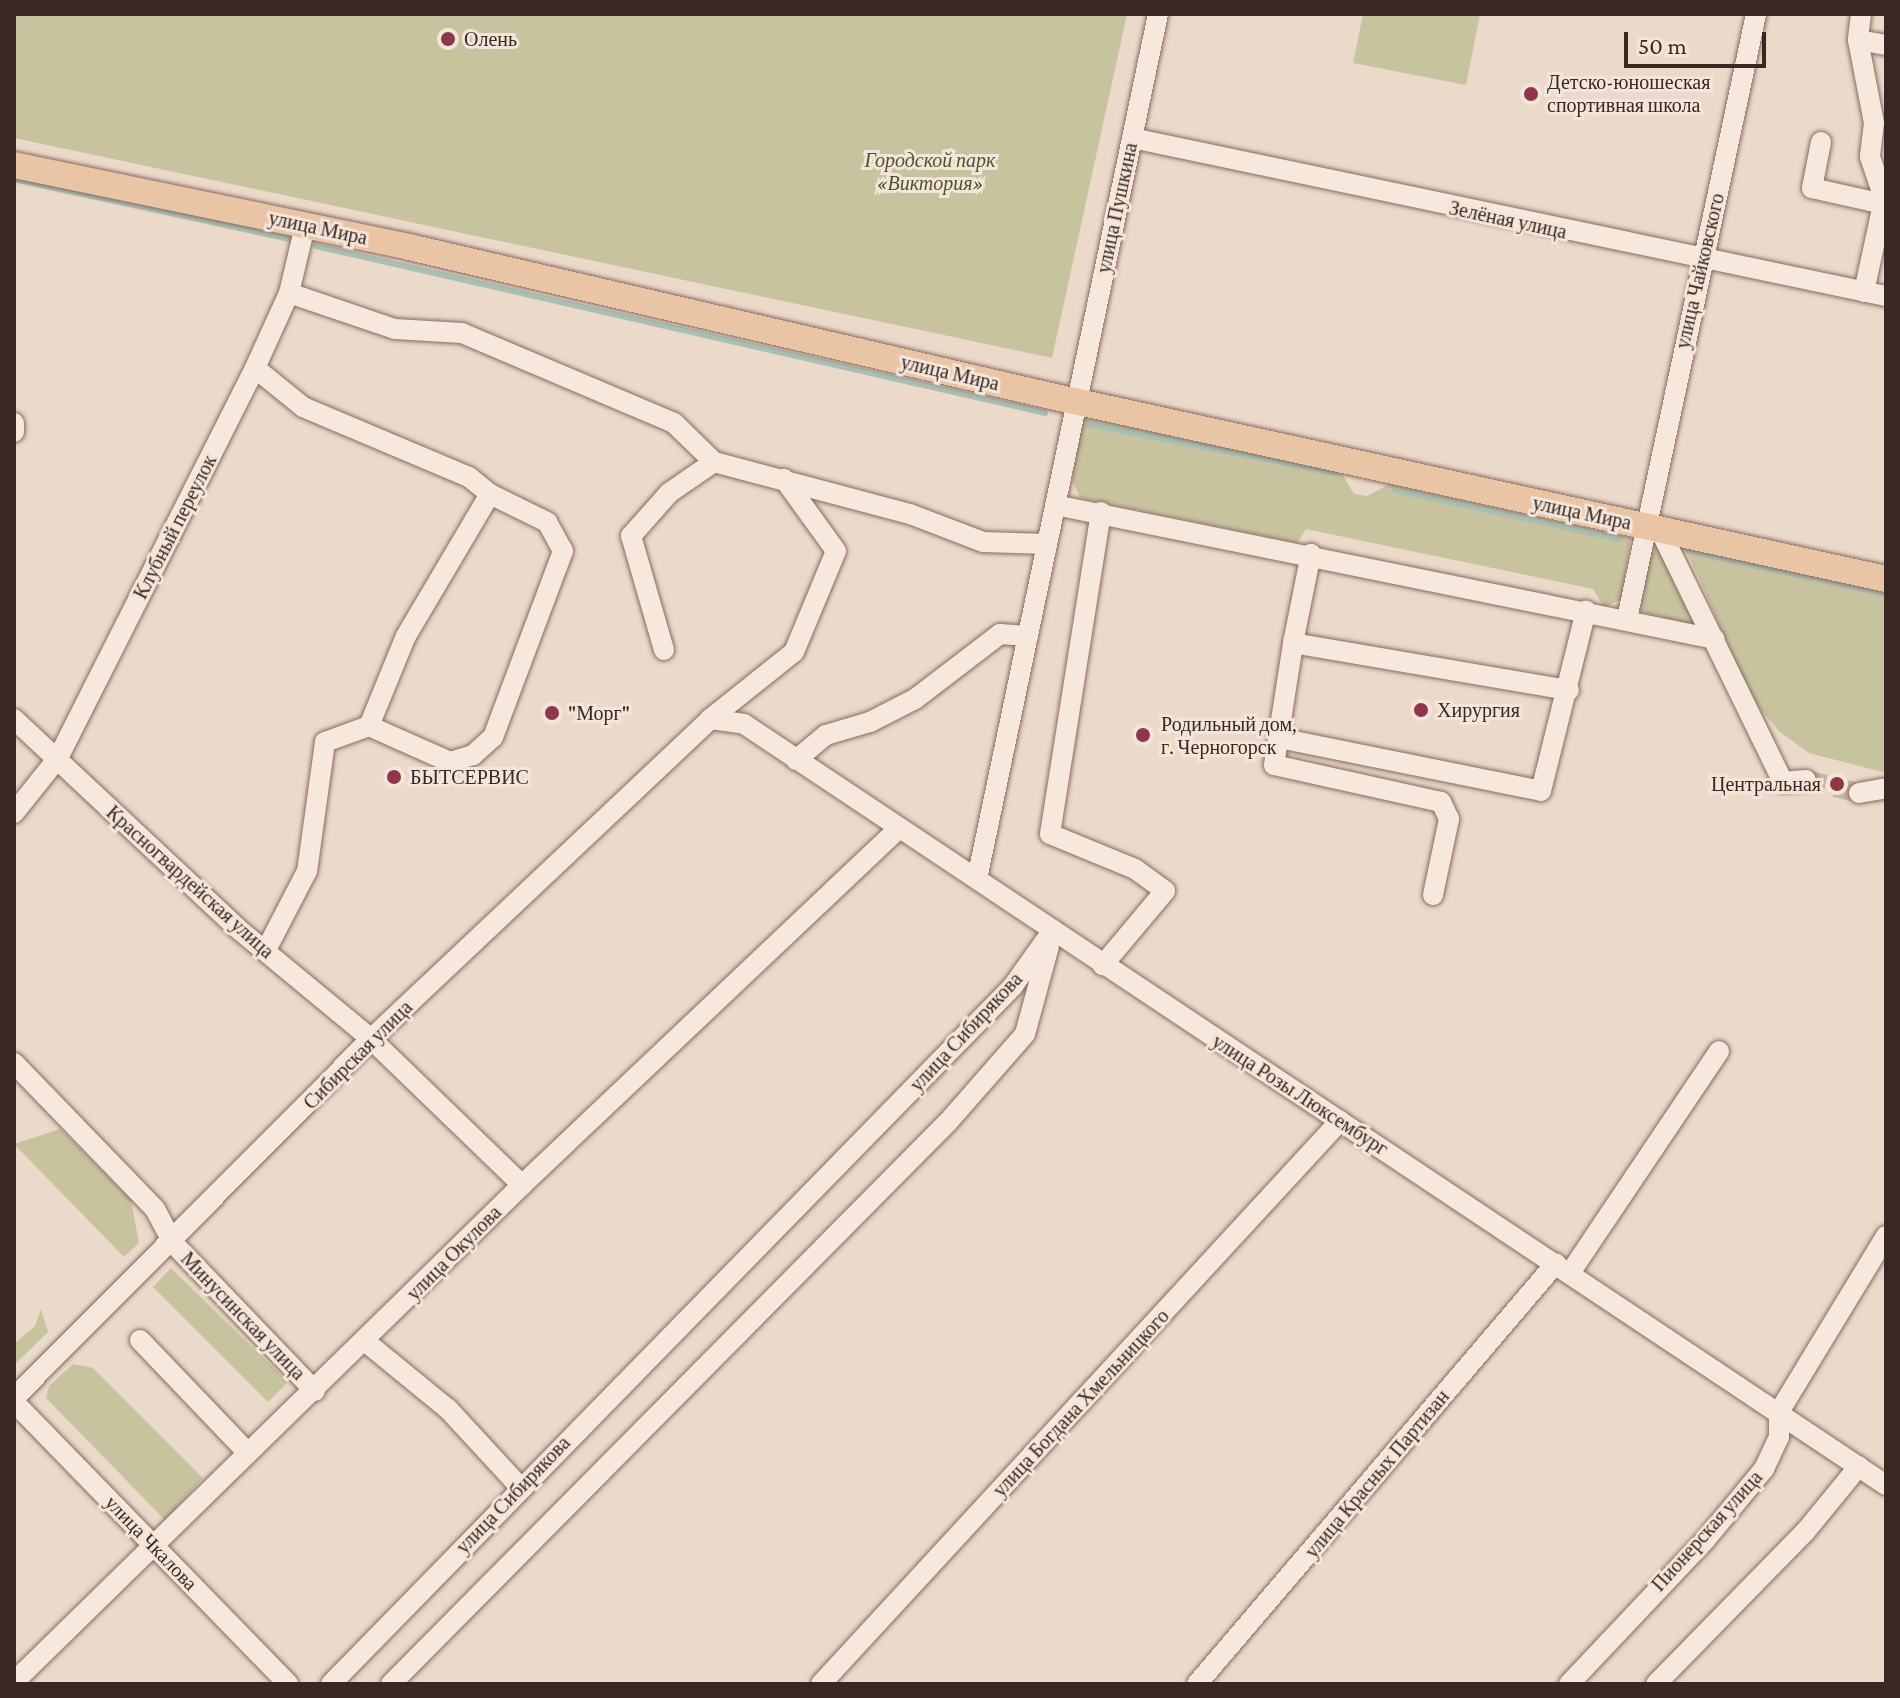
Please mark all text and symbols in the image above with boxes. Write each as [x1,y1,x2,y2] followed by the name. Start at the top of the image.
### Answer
[1628,16,1770,66] scale bar
[464,27,517,51] place label: Олень
[439,30,457,48] marker: Олень
[1638,32,1687,59] text: 50 m
[1547,70,1710,117] place label: Детско-юношеская спортивная школа
[1522,85,1540,103] marker: Детско-юношеская спортивная школа
[1091,140,1143,276] street label: улица Пушкина
[865,148,995,195] park label: Городской парк «Виктория»
[1670,191,1730,351] street label: улица Чайковского
[1447,196,1569,244] street label: Зелёная улица
[266,206,370,250] street label: улица Мира
[898,350,1002,396] street label: улица Мира
[128,451,222,603] street label: Клубный переулок
[1530,491,1634,535] street label: улица Мира
[1437,698,1520,722] place label: Хирургия
[568,701,630,725] place label: "Морг"
[1412,701,1430,719] marker: Хирургия
[543,704,561,722] marker: "Морг"
[1161,712,1297,759] place label: Родильный дом, г. Черногорск
[1132,724,1154,746] marker: Родильный дом, г. Черногорск
[410,765,529,789] place label: БЫТСЕРВИС
[385,768,403,786] marker: БЫТСЕРВИС
[1711,772,1821,796] place label: Центральная
[1828,775,1846,793] marker: Центральная
[101,800,279,964] street label: Красногвардейская улица
[905,967,1027,1097] street label: улица Сибирякова
[298,995,418,1115] street label: Сибирская улица
[1208,1029,1392,1161] street label: улица Розы Люксембург
[402,1201,506,1305] street label: улица Окулова
[176,1247,310,1385] street label: Минусинская улица
[988,1304,1174,1502] street label: улица Богдана Хмельницкого
[1300,1385,1454,1563] street label: улица Красных Партизан
[451,1431,575,1559] street label: улица Сибирякова
[1646,1466,1768,1596] street label: Пионерская улица
[100,1491,202,1595] street label: улица Чкалова

